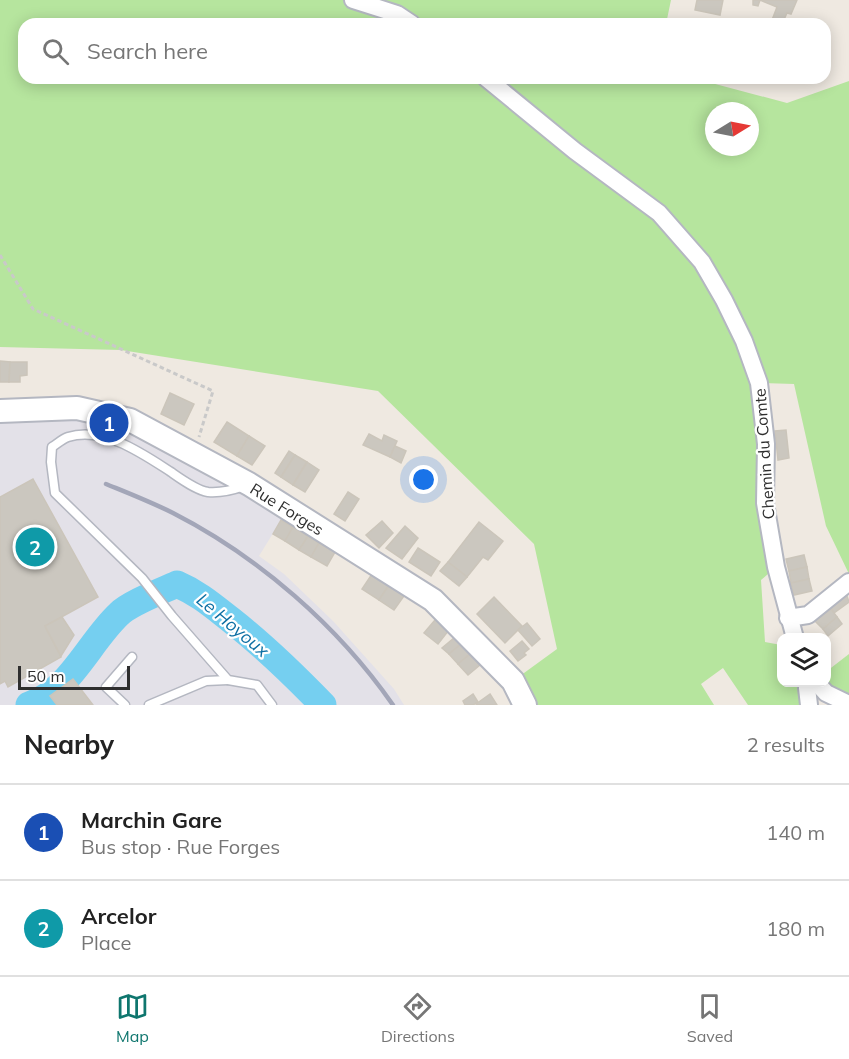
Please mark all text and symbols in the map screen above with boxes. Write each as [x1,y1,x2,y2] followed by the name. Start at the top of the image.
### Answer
[18,18,831,84] search box
[39,35,72,68] icon: search
[87,37,208,65] text: Search here
[705,102,759,156] north arrow
[749,388,779,520] street label: Chemin du Comte
[90,400,128,446] pin: 1
[409,465,438,494] your location
[247,479,328,540] street label: Rue Forges
[15,524,54,570] pin: 2
[192,588,274,662] water label: Le Hoyoux
[777,633,831,687] map controls
[777,633,831,687] button: layers
[18,663,130,690] scale bar
[27,666,64,686] text: 50 m
[24,728,114,761] text: Nearby
[747,732,825,757] text: 2 results
[81,806,222,834] text: Marchin Gare
[38,820,50,845] text: 1
[766,820,825,845] text: 140 m
[81,834,280,859] text: Bus stop · Rue Forges
[81,902,156,930] text: Arcelor
[38,916,50,941] text: 2
[766,916,825,941] text: 180 m
[81,930,131,955] text: Place
[116,990,149,1046] tab: Map
[381,990,455,1046] tab: Directions
[687,990,733,1046] tab: Saved

